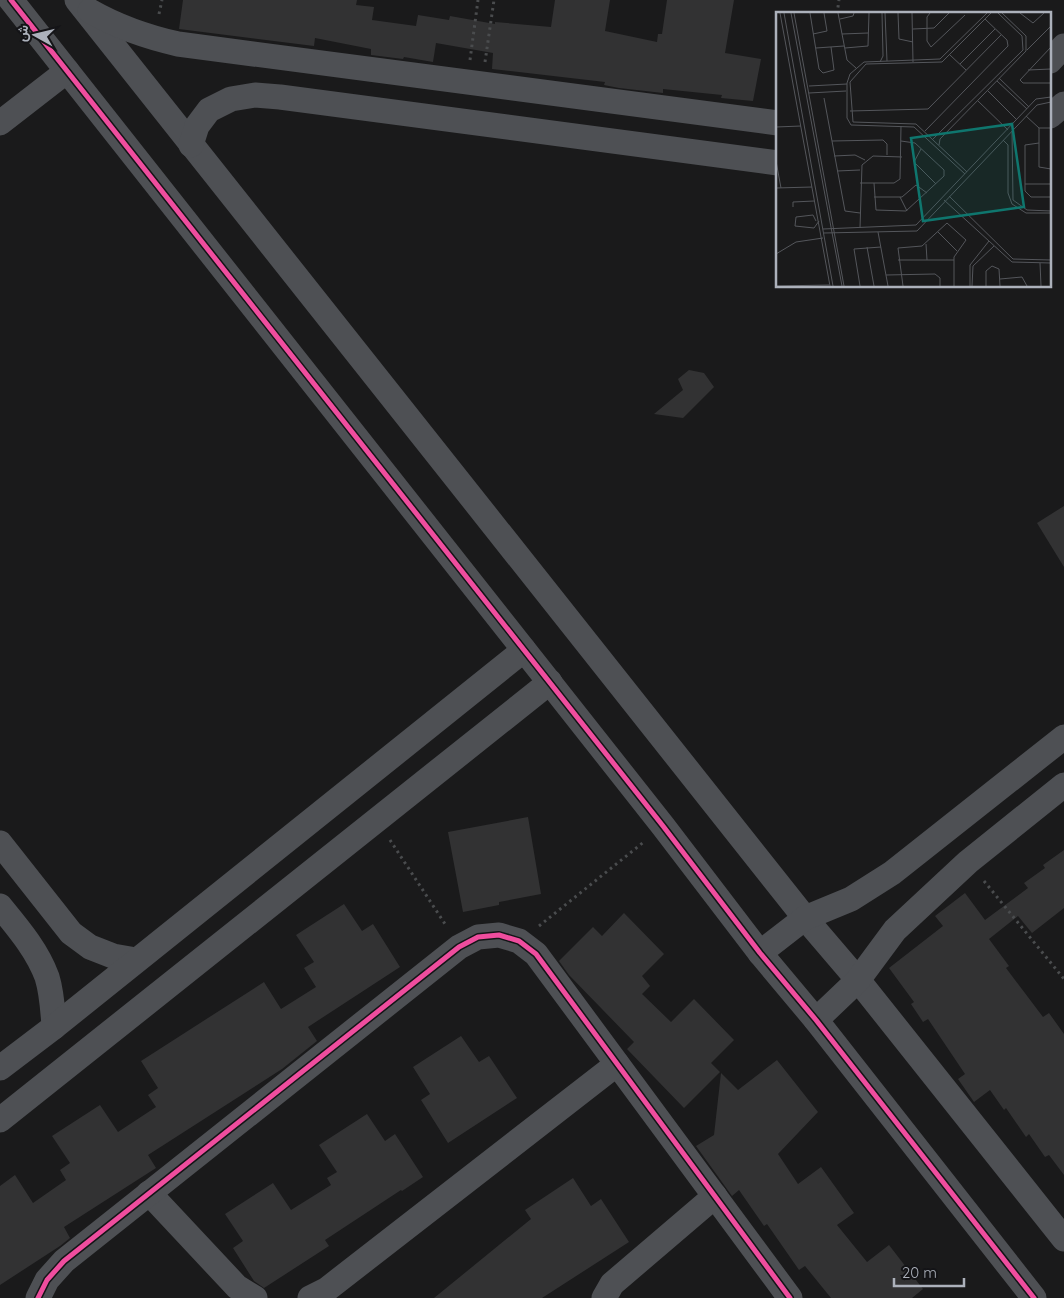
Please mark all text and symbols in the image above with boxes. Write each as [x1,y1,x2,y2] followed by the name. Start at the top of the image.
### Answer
[10,10,60,60] north arrow
[776,12,1052,288] inset map
[12,23,32,43] text: ش
[894,1256,964,1288] scale bar
[902,1263,937,1282] text: 20 m

